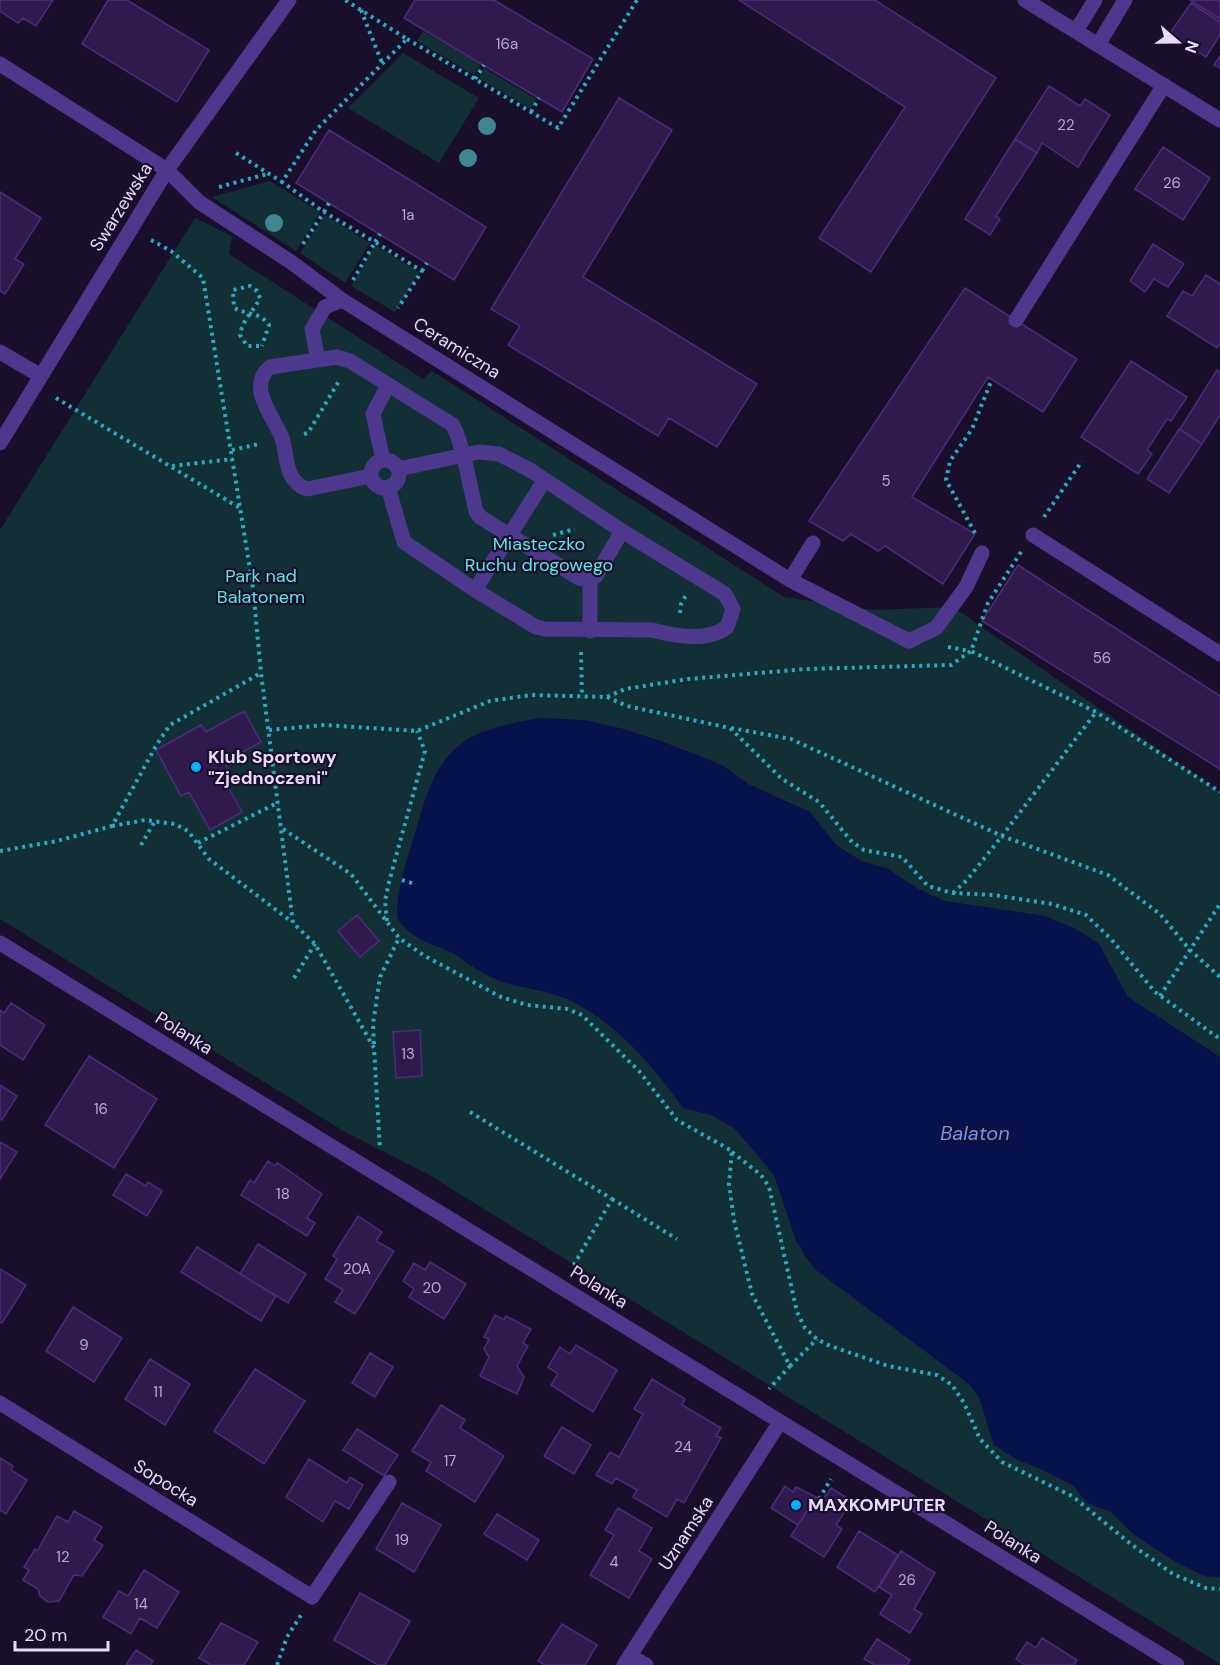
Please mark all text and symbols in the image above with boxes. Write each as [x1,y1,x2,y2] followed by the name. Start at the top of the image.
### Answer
[1148,12,1208,72] north arrow
[496,34,518,54] house number: 16a
[1180,38,1203,56] text: N
[1057,115,1075,135] house number: 22
[84,158,158,256] street label: Swarzewska
[1163,173,1181,193] house number: 26
[402,205,414,225] house number: 1a
[409,312,505,384] street label: Ceramiczna
[881,471,891,491] house number: 5
[465,532,613,577] park label: Miasteczko Ruchu drogowego
[217,564,305,609] park label: Park nad Balatonem
[1093,648,1111,668] house number: 56
[208,745,337,790] place label: Klub Sportowy "Zjednoczeni"
[189,760,203,774] marker: Klub Sportowy "Zjednoczeni"
[151,1006,217,1060] street label: Polanka
[401,1044,415,1064] house number: 13
[94,1099,108,1119] house number: 16
[940,1120,1010,1146] water label: Balaton
[276,1184,290,1204] house number: 18
[343,1259,371,1279] house number: 20A
[566,1260,632,1314] street label: Polanka
[423,1278,441,1298] house number: 20
[79,1335,89,1355] house number: 9
[153,1382,163,1402] house number: 11
[674,1437,692,1457] house number: 24
[444,1451,456,1471] house number: 17
[129,1454,203,1512] street label: Sopocka
[653,1491,719,1575] street label: Uznamska
[808,1493,946,1517] place label: MAXKOMPUTER
[789,1498,803,1512] marker: MAXKOMPUTER
[980,1515,1046,1569] street label: Polanka
[395,1530,409,1550] house number: 19
[56,1547,70,1567] house number: 12
[609,1552,619,1572] house number: 4
[898,1570,916,1590] house number: 26
[134,1594,148,1614] house number: 14
[15,1614,108,1652] scale bar
[24,1623,67,1647] text: 20 m

